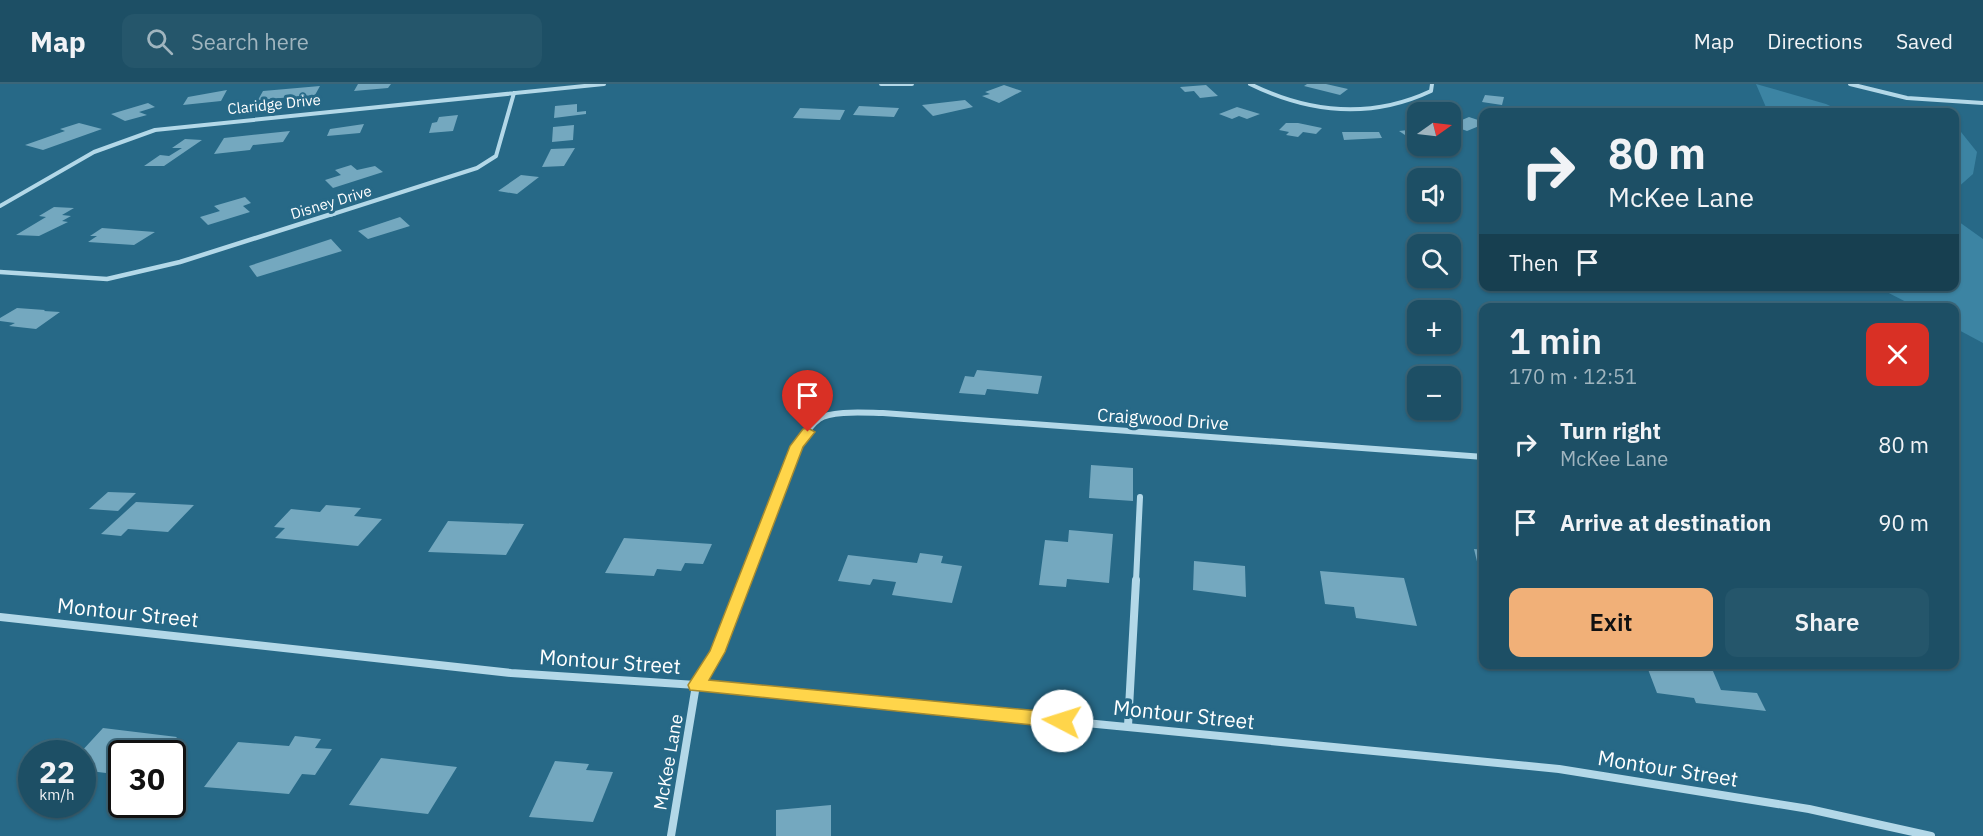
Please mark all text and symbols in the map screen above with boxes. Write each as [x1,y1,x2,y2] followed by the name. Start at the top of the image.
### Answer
[122,14,542,68] search box
[30,23,86,60] text: Map
[143,25,176,58] icon: search
[191,27,309,56] text: Search here
[1694,27,1734,55] text: Map
[1767,27,1863,55] text: Directions
[1896,27,1953,55] text: Saved
[226,90,322,118] street label: Claridge Drive
[1407,102,1461,156] north arrow
[1407,102,1461,420] map controls
[1608,126,1706,181] text: 80 m
[1509,132,1587,210] icon: right
[1407,168,1461,222] button: sound
[1608,179,1754,214] text: McKee Lane
[288,181,374,223] street label: Disney Drive
[1407,234,1461,288] button: search
[1571,246,1604,279] icon: arrive
[1509,248,1559,277] text: Then
[1407,300,1461,354] button: +
[1509,317,1602,364] text: 1 min
[1866,323,1929,386] button: close
[1509,363,1637,390] text: 170 m · 12:51
[1407,366,1461,420] button: −
[782,370,833,432] pin
[791,379,824,412] icon: arrive
[1096,403,1230,435] street label: Craigwood Drive
[1560,416,1661,445] text: Turn right
[1509,428,1542,461] icon: right
[1878,430,1929,459] text: 80 m
[1560,445,1668,472] text: McKee Lane
[1509,506,1542,539] icon: arrive
[1560,508,1771,537] text: Arrive at destination
[1878,508,1929,537] text: 90 m
[1509,588,1713,657] button: Exit
[1725,588,1929,657] button: Share
[56,591,200,633] street label: Montour Street
[538,642,682,680] street label: Montour Street
[1030,689,1094,753] position arrow
[1112,693,1256,735] street label: Montour Street
[648,712,688,812] street label: McKee Lane
[108,740,186,818] speed limit sign: 30
[1596,743,1740,793] street label: Montour Street
[39,752,75,791] text: 22
[39,785,75,804] text: km/h

